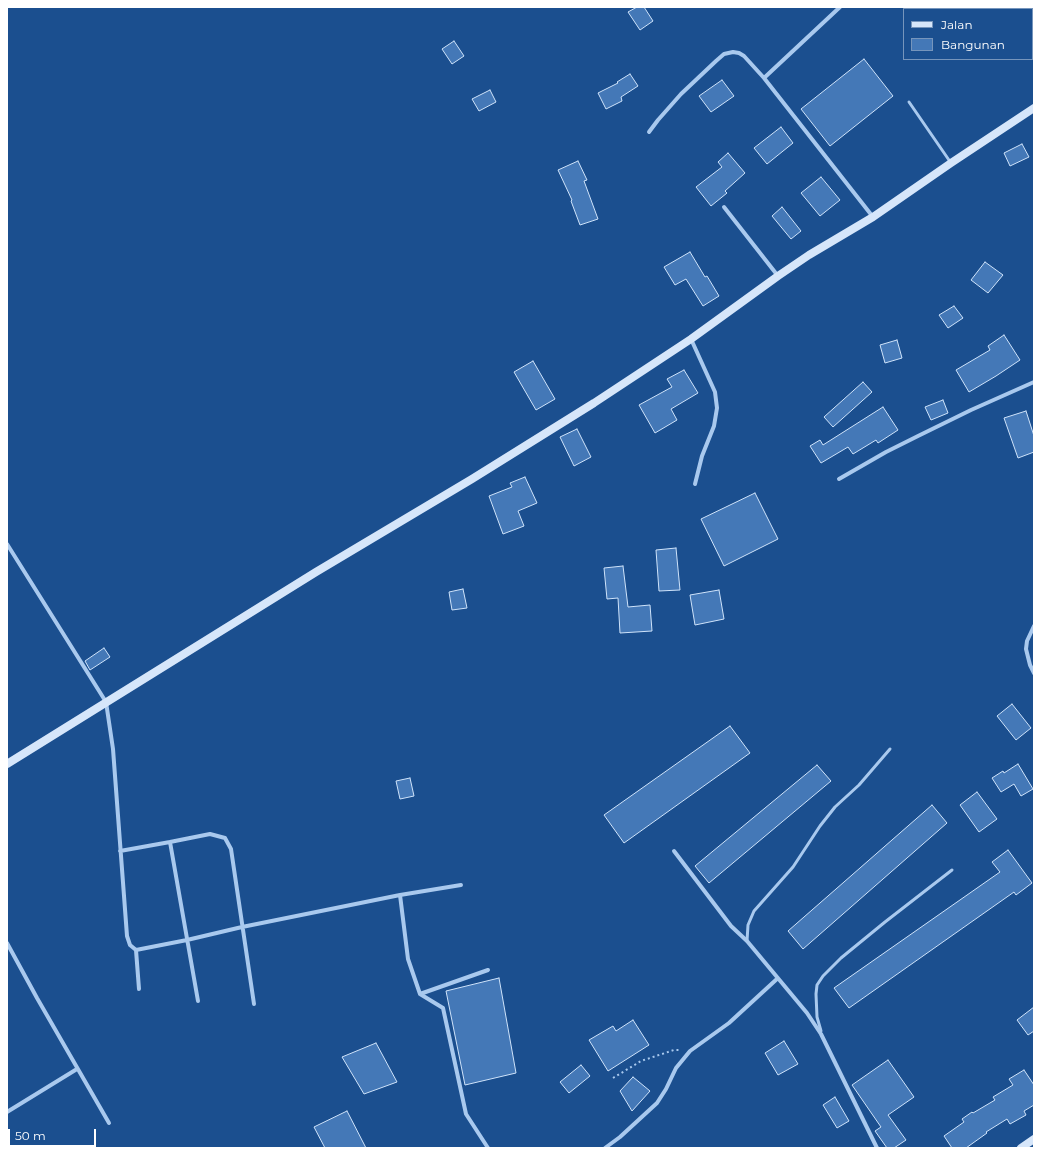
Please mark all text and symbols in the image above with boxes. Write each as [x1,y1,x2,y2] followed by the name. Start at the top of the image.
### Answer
[903,8,1033,60] legend
[941,17,973,32] text: Jalan
[941,37,1005,52] text: Bangunan
[10,1121,98,1147] scale bar
[15,1128,46,1143] text: 50 m

